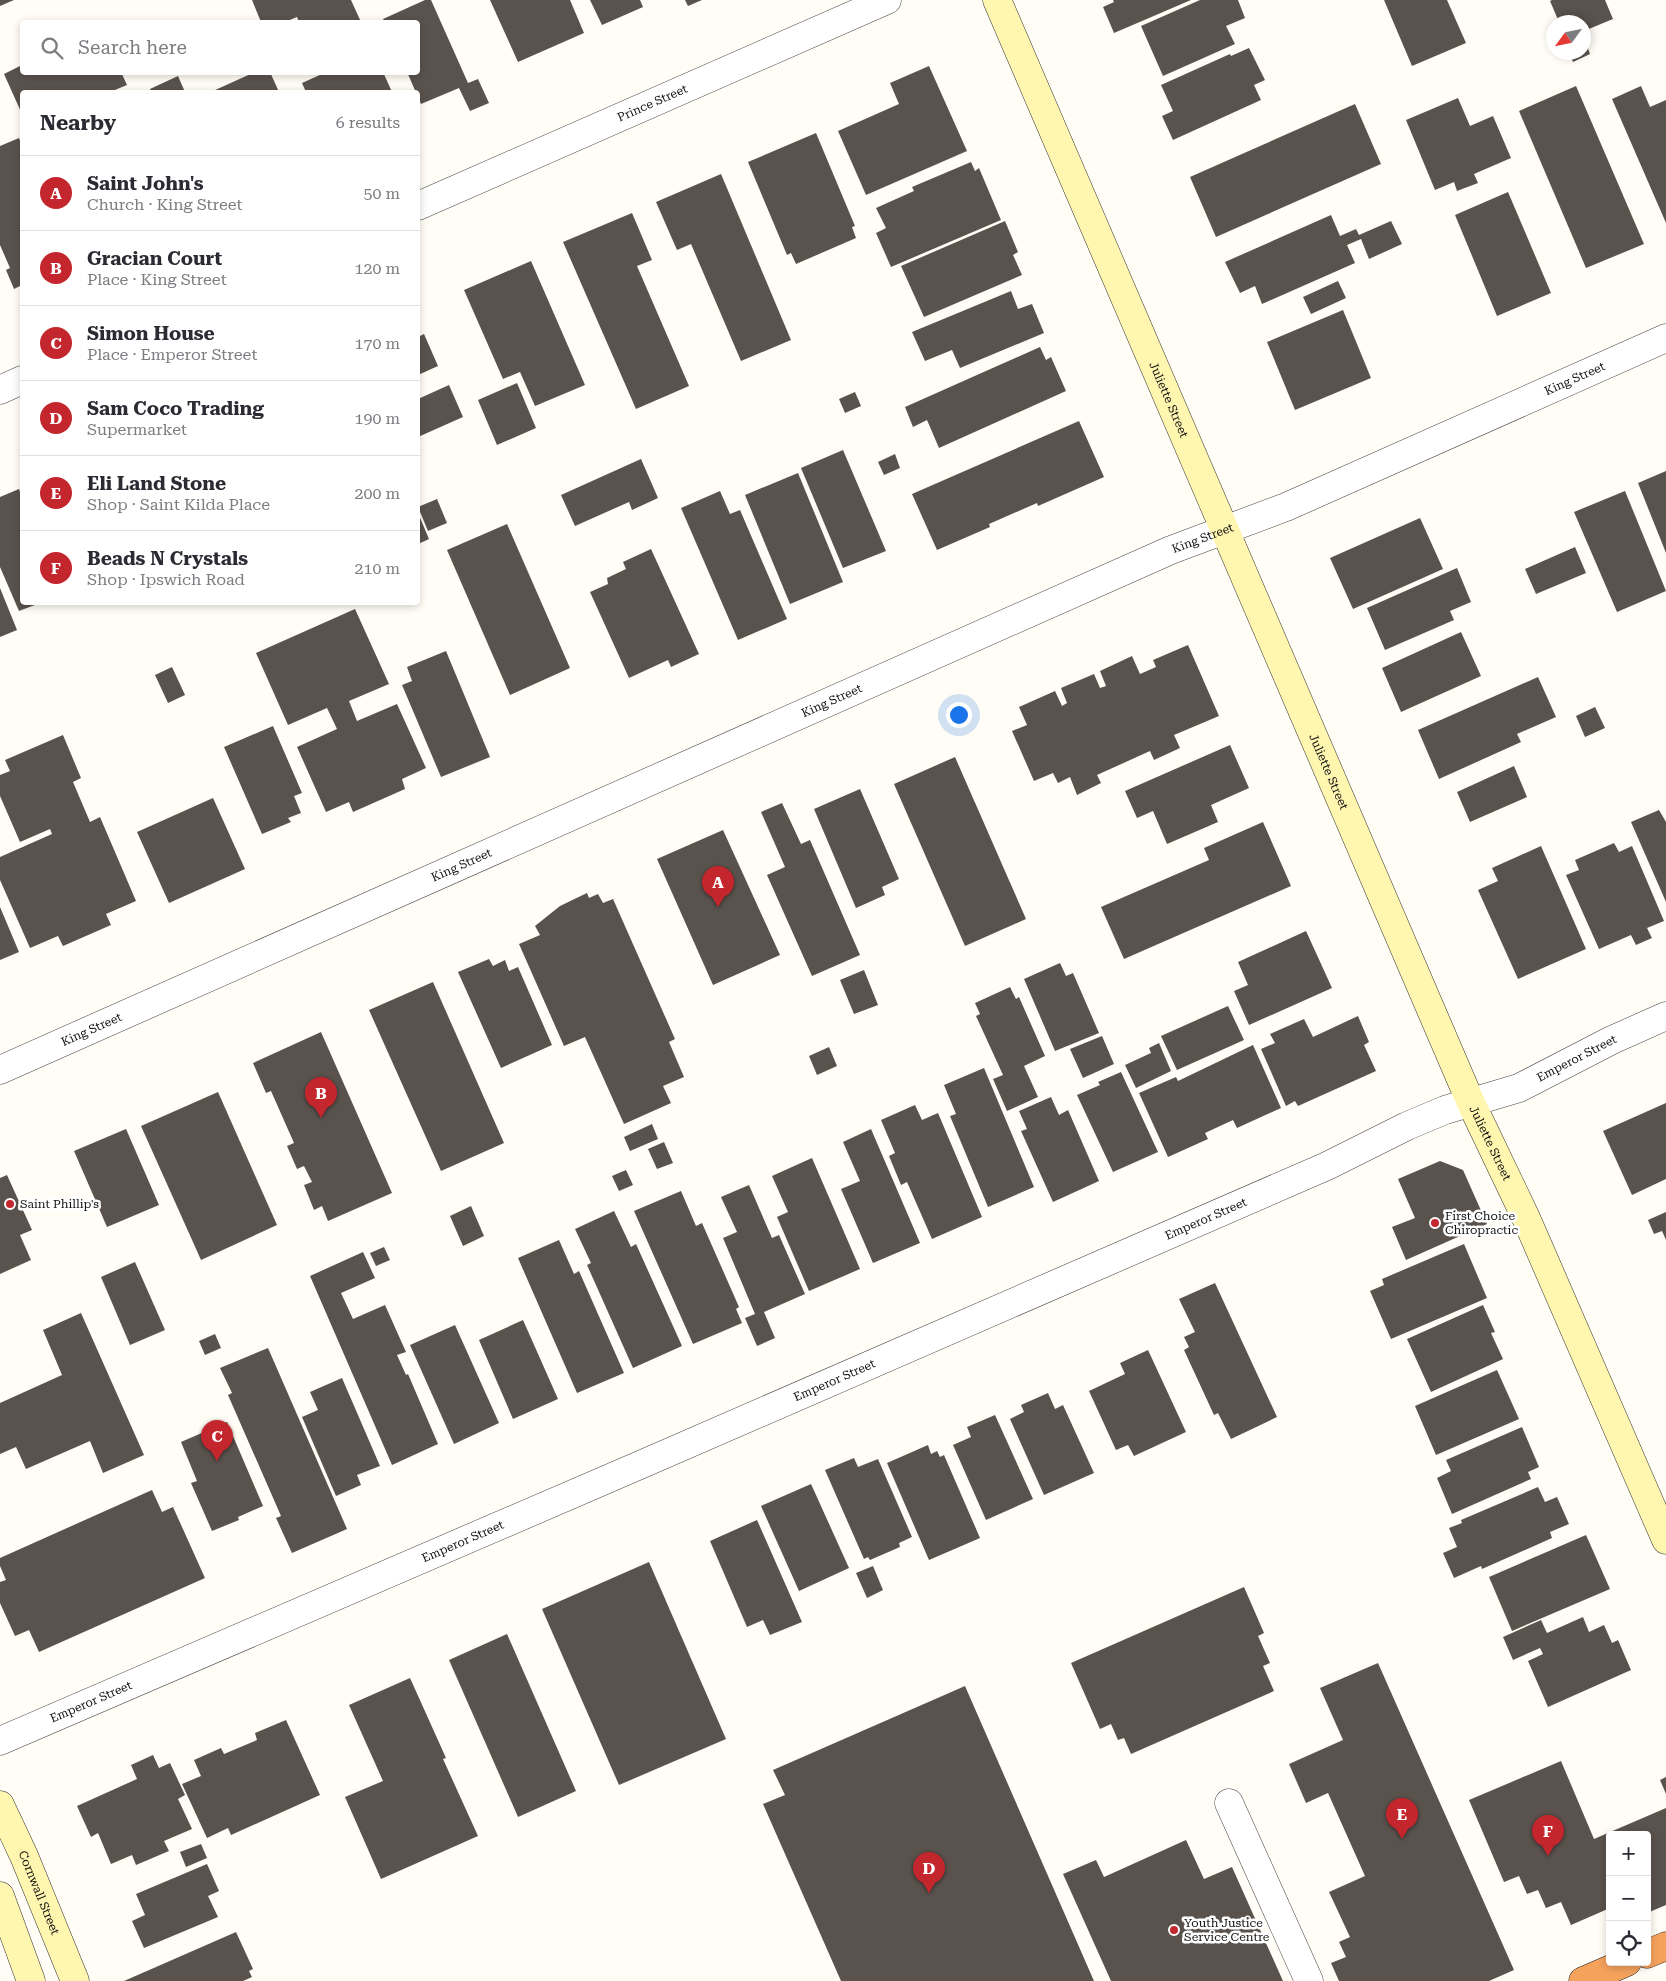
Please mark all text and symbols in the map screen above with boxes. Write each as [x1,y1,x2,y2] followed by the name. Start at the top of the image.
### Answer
[1546,15,1591,60] north arrow
[20,20,420,75] search box
[38,34,66,62] icon: search
[78,36,187,59] text: Search here
[615,81,690,125] street label: Prince Street
[40,111,116,135] text: Nearby
[336,113,400,132] text: 6 results
[87,172,204,195] text: Saint John's
[50,184,62,203] text: A
[363,184,400,203] text: 50 m
[87,195,243,214] text: Church · King Street
[87,247,222,270] text: Gracian Court
[50,259,62,278] text: B
[354,259,400,278] text: 120 m
[87,270,227,289] text: Place · King Street
[87,322,215,345] text: Simon House
[50,334,62,353] text: C
[354,334,400,353] text: 170 m
[87,345,257,364] text: Place · Emperor Street
[1542,359,1608,398] street label: King Street
[1146,360,1191,440] street label: Juliette Street
[87,397,264,420] text: Sam Coco Trading
[50,409,62,428] text: D
[354,409,400,428] text: 190 m
[87,420,187,439] text: Supermarket
[87,472,226,495] text: Eli Land Stone
[51,484,61,503] text: E
[354,484,400,503] text: 200 m
[87,495,270,514] text: Shop · Saint Kilda Place
[1170,520,1236,556] street label: King Street
[87,547,248,570] text: Beads N Crystals
[51,559,61,578] text: F
[354,559,400,578] text: 210 m
[87,570,245,589] text: Shop · Ipswich Road
[799,681,865,720] street label: King Street
[946,702,972,728] your location
[1306,732,1351,812] street label: Juliette Street
[429,845,494,885] street label: King Street
[702,866,734,907] pin: A
[59,1010,124,1049] street label: King Street
[1534,1032,1619,1085] street label: Emperor Street
[305,1077,337,1118] pin: B
[1466,1103,1514,1183] street label: Juliette Street
[1163,1195,1249,1243] street label: Emperor Street
[20,1197,99,1211] place label: Saint Phillip's
[4,1198,16,1210] marker: Saint Phillip's
[1445,1209,1518,1237] place label: First Choice Chiropractic
[1429,1217,1441,1229] marker: First Choice Chiropractic
[791,1356,878,1404] street label: Emperor Street
[201,1420,233,1461] pin: C
[420,1517,506,1565] street label: Emperor Street
[48,1678,134,1726] street label: Emperor Street
[1386,1798,1418,1839] pin: E
[1532,1815,1564,1856] pin: F
[1606,1831,1651,1966] map controls
[1606,1831,1651,1876] button: +
[15,1848,63,1937] street label: Cornwall Street
[913,1852,945,1893] pin: D
[1606,1876,1651,1921] button: −
[1184,1916,1270,1944] place label: Youth Justice Service Centre
[1606,1921,1651,1966] button: locate
[1168,1924,1180,1936] marker: Youth Justice Service Centre

